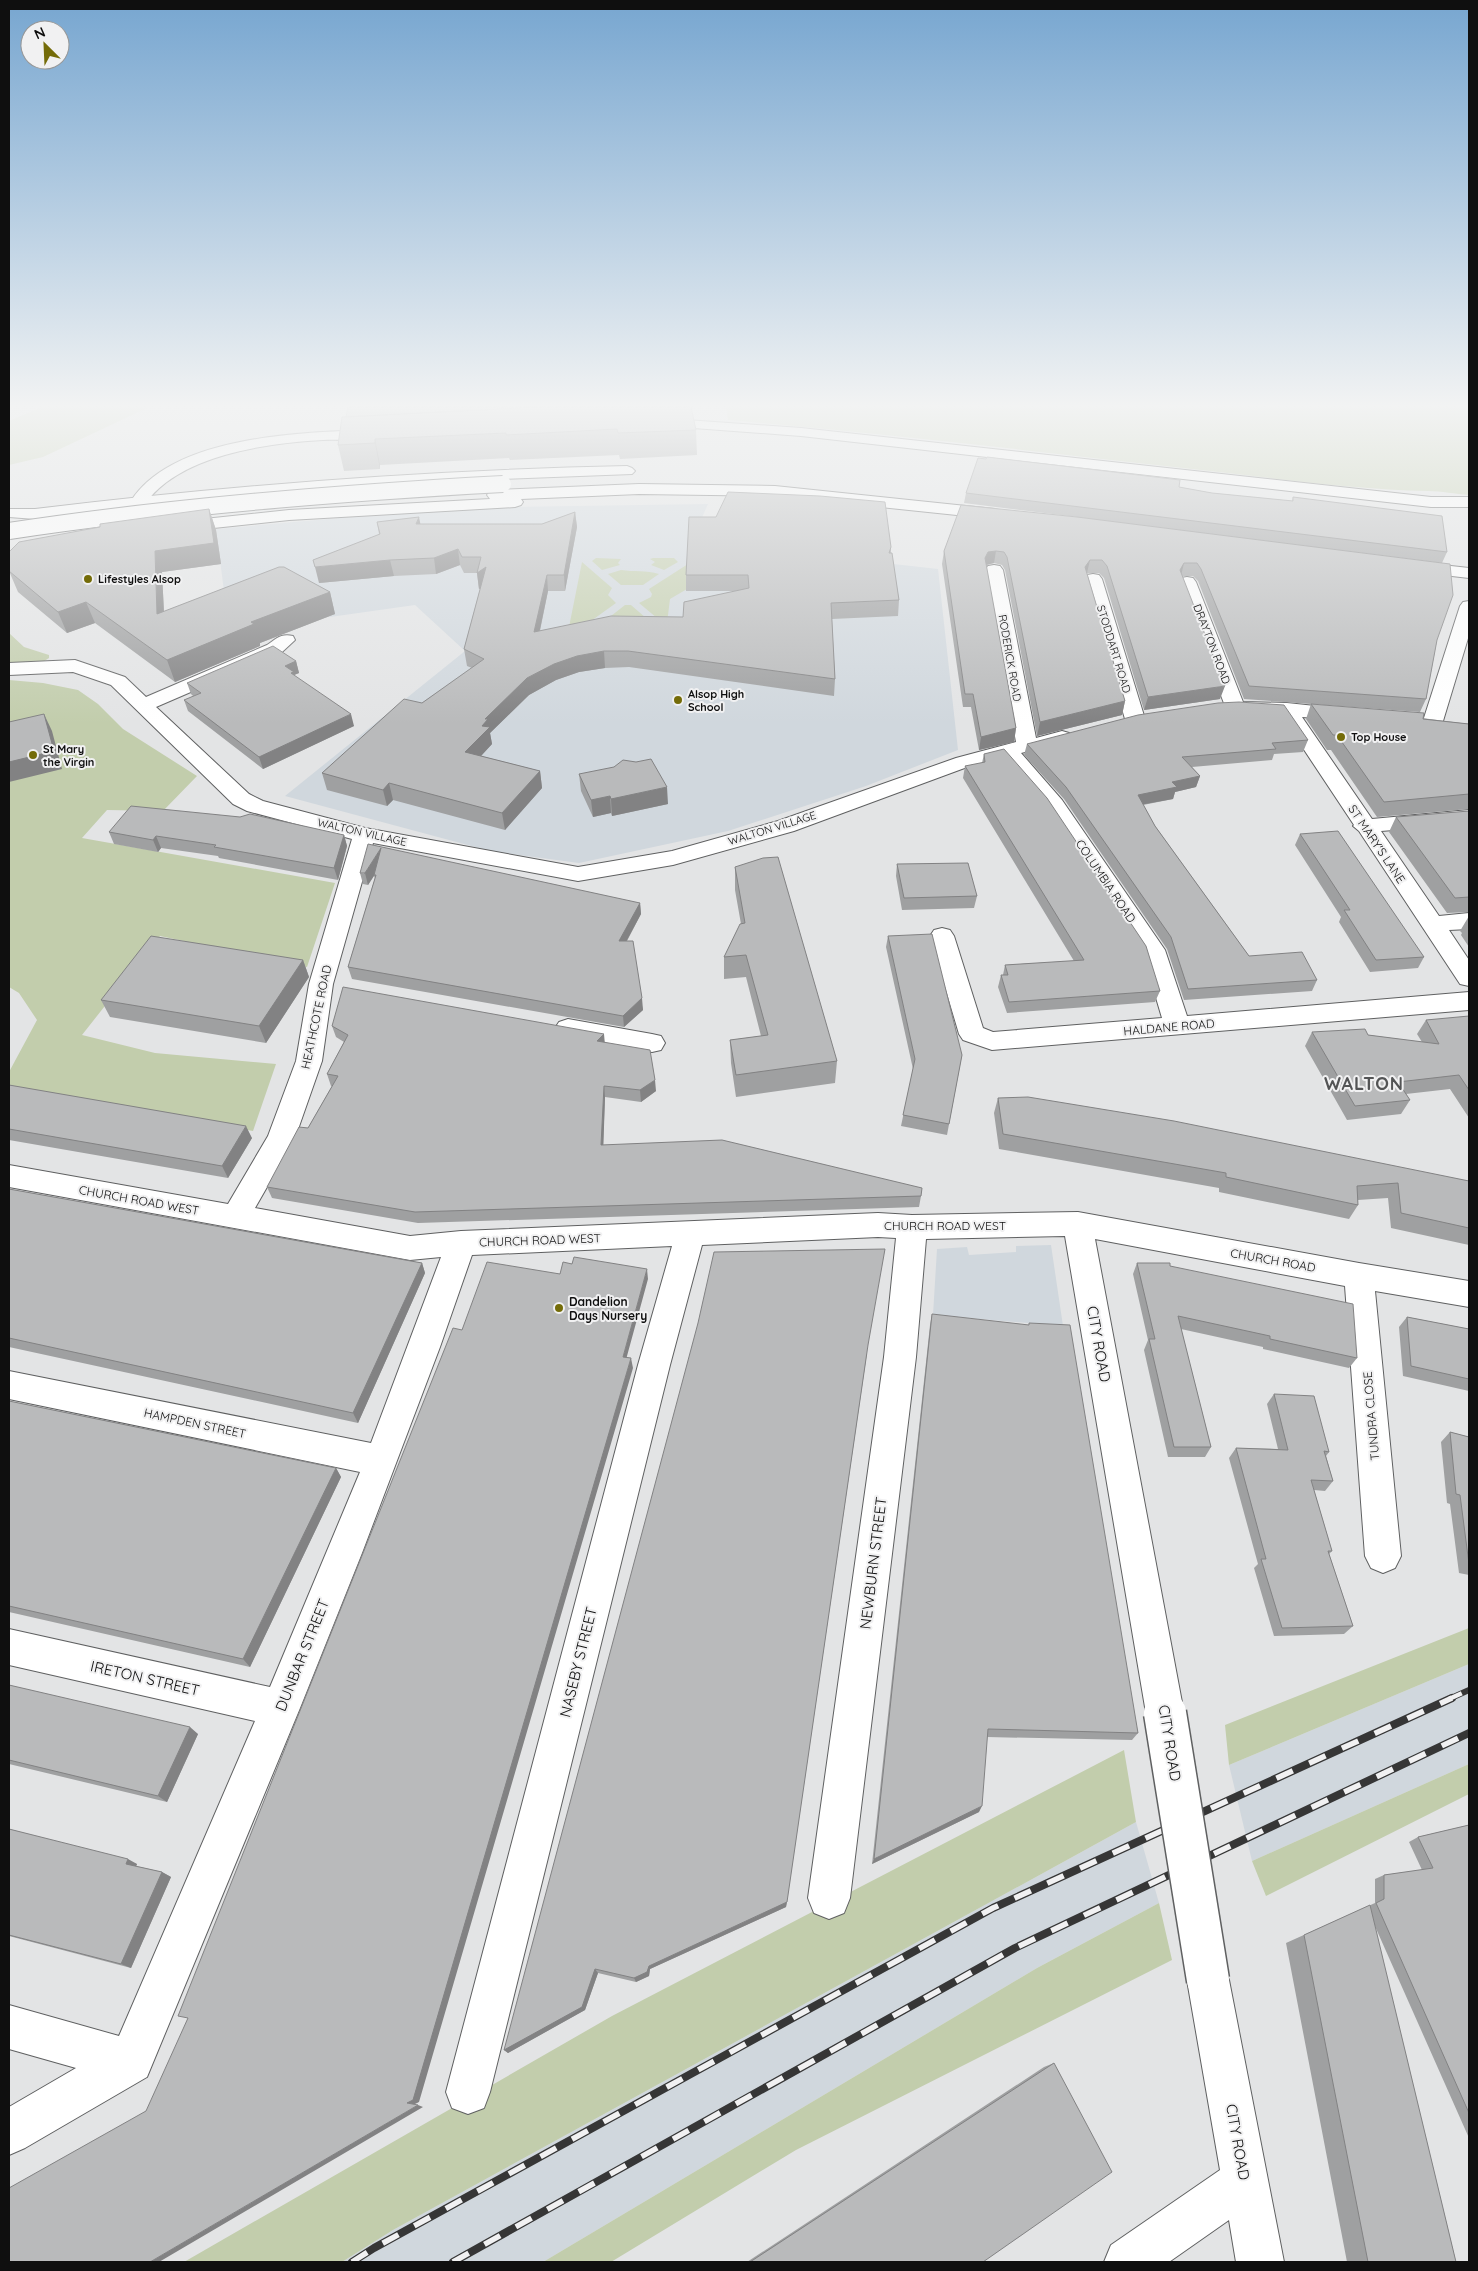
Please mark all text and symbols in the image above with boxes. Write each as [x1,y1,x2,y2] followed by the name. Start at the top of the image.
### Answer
[20,20,70,70] north arrow
[31,23,48,43] text: N
[98,572,181,586] place label: Lifestyles Alsop
[82,573,94,585] marker: Lifestyles Alsop
[1190,602,1234,686] street label: DRAYTON ROAD
[1094,603,1134,695] street label: STODDART ROAD
[995,613,1025,703] street label: RODERICK ROAD
[688,687,744,714] place label: Alsop High School
[672,694,684,706] marker: Alsop High School
[1351,730,1407,744] place label: Top House
[1335,731,1347,743] marker: Top House
[43,742,94,769] place label: St Mary the Virgin
[27,749,39,761] marker: St Mary the Virgin
[1345,802,1409,886] street label: ST MARY'S LANE
[726,808,818,848] street label: WALTON VILLAGE
[316,815,408,849] street label: WALTON VILLAGE
[1073,837,1140,926] street label: COLUMBIA ROAD
[298,963,334,1070] street label: HEATHCOTE ROAD
[1123,1016,1216,1038] street label: HALDANE ROAD
[1324,1072,1404,1095] district label: WALTON
[78,1182,200,1218] street label: CHURCH ROAD WEST
[884,1218,1006,1233] street label: CHURCH ROAD WEST
[479,1230,601,1250] street label: CHURCH ROAD WEST
[1229,1245,1317,1275] street label: CHURCH ROAD
[569,1294,647,1323] place label: Dandelion Days Nursery
[553,1302,565,1314] marker: Dandelion Days Nursery
[1083,1304,1115,1384] street label: CITY ROAD
[1360,1371,1382,1461] street label: TUNDRA CLOSE
[143,1405,247,1441] street label: HAMPDEN STREET
[855,1496,891,1630] street label: NEWBURN STREET
[271,1596,333,1714] street label: DUNBAR STREET
[555,1605,601,1719] street label: NASEBY STREET
[89,1656,201,1700] street label: IRETON STREET
[1155,1703,1185,1783] street label: CITY ROAD
[1222,2102,1254,2182] street label: CITY ROAD

